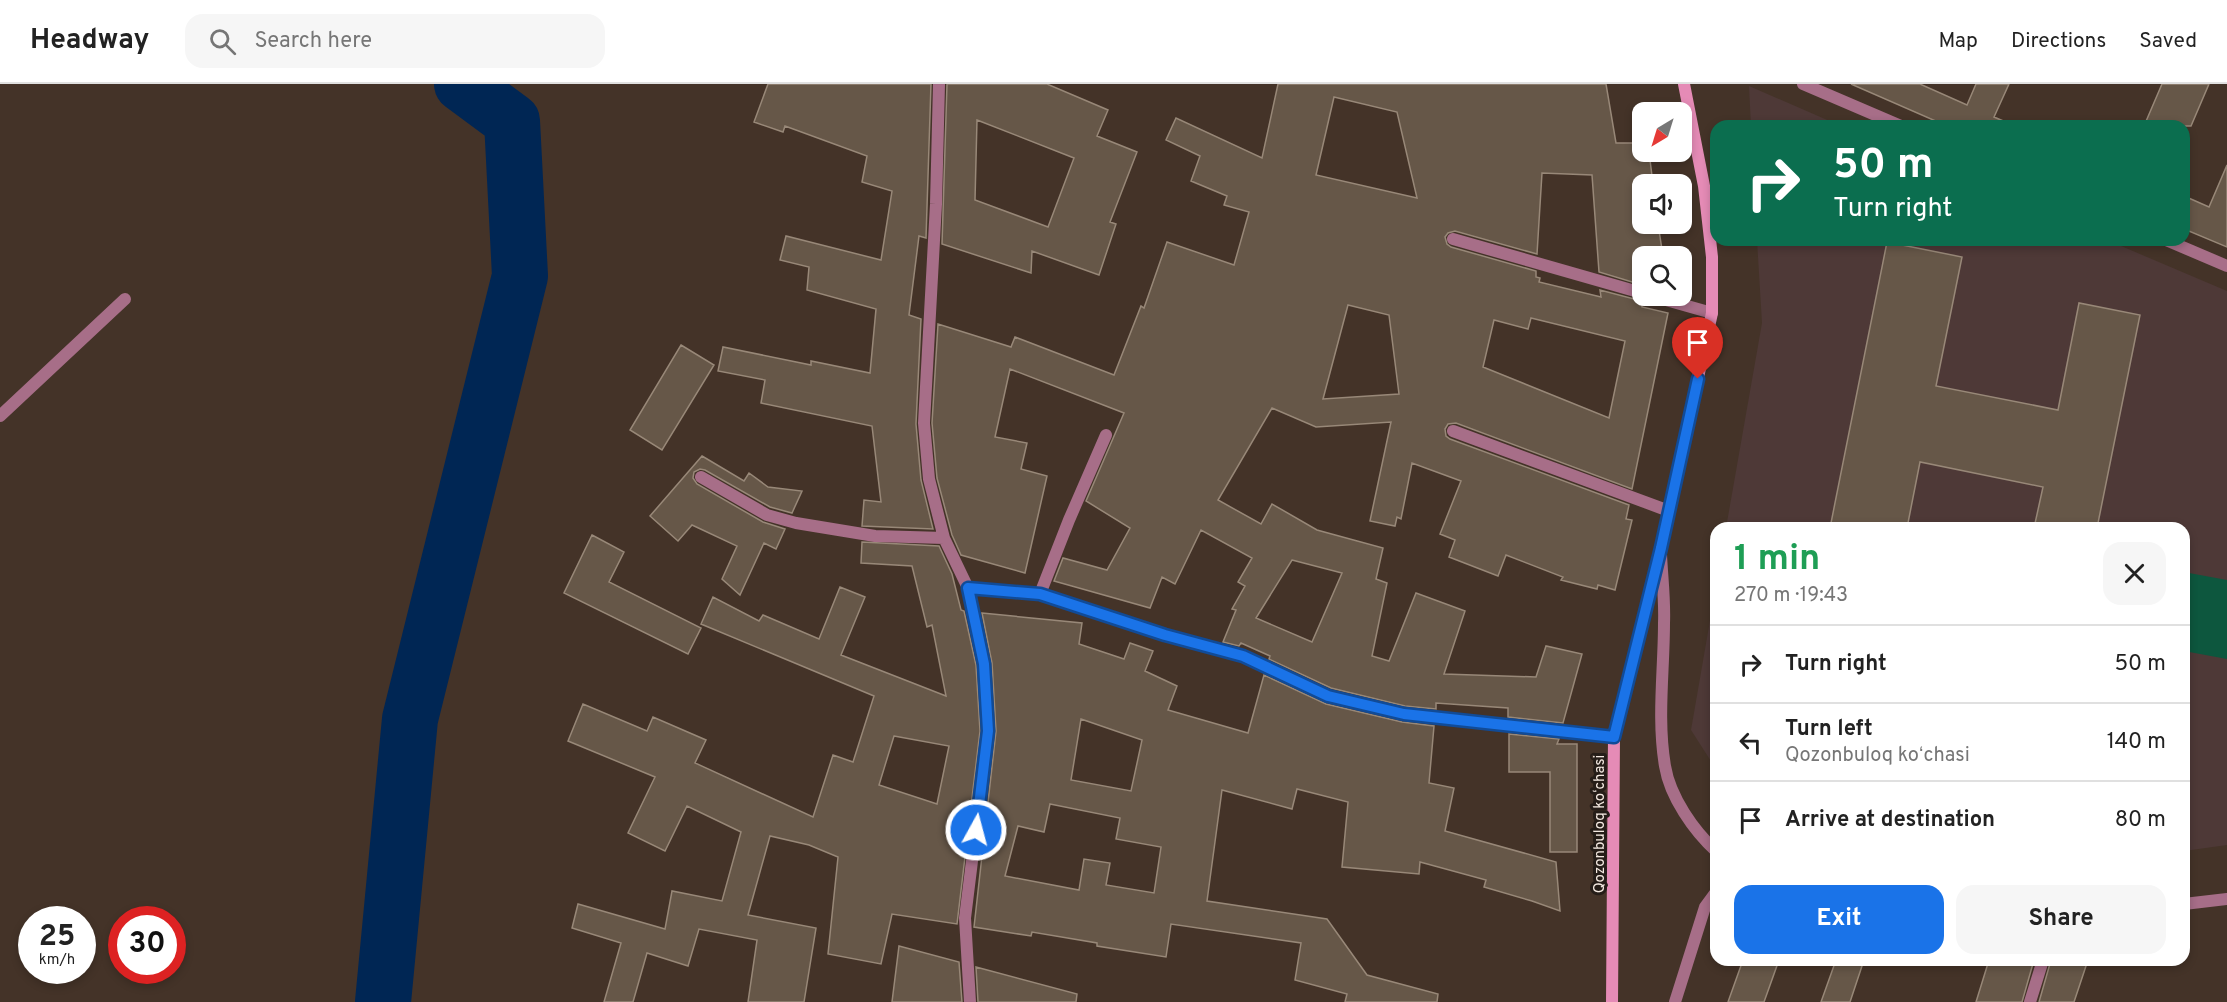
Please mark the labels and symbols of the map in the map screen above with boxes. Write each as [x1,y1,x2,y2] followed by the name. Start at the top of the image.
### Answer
[1632,102,1692,162] north arrow
[1672,317,1723,379] pin
[1591,755,1610,893] street label: Qozonbuloq koʻchasi
[944,798,1008,862] position arrow
[108,906,186,984] speed limit sign: 30

